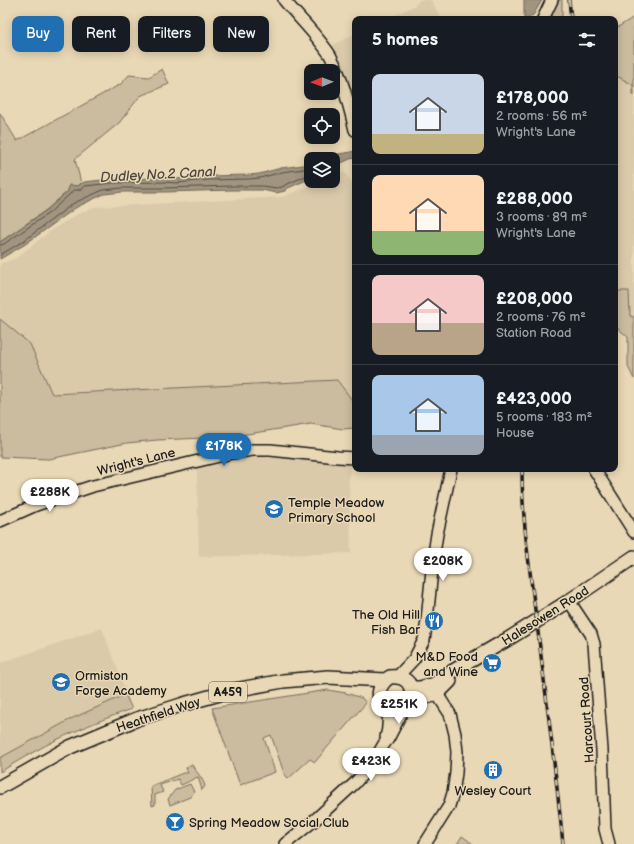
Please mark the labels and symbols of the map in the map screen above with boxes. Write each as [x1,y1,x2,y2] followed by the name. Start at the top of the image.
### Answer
[304,64,340,100] north arrow
[100,163,217,186] water label: Dudley No.2 Canal
[196,433,252,467] pin: £178K
[96,444,177,479] street label: Wright's Lane
[22,479,78,513] pin: £288K
[288,495,385,526] place label: Temple Meadow Primary School
[263,498,285,520] school or university icon: Temple Meadow Primary School
[415,548,471,582] pin: £208K
[499,583,592,649] street label: Halesowen Road
[352,607,420,638] place label: The Old Hill Fish Bar
[423,610,445,632] restaurant icon: The Old Hill Fish Bar
[416,649,478,680] place label: M&D Food and Wine
[481,652,503,674] supermarket icon: M&D Food and Wine
[75,668,167,699] place label: Ormiston Forge Academy
[50,671,72,693] school or university icon: Ormiston Forge Academy
[576,676,598,764] street label: Harcourt Road
[209,682,247,702] road number: A459
[371,691,427,725] pin: £251K
[114,694,202,736] street label: Heathfield Way
[343,748,399,782] pin: £423K
[482,759,504,781] building icon: Wesley Court
[455,783,531,799] place label: Wesley Court
[164,811,186,833] bar icon: Spring Meadow Social Club
[189,815,349,831] place label: Spring Meadow Social Club

